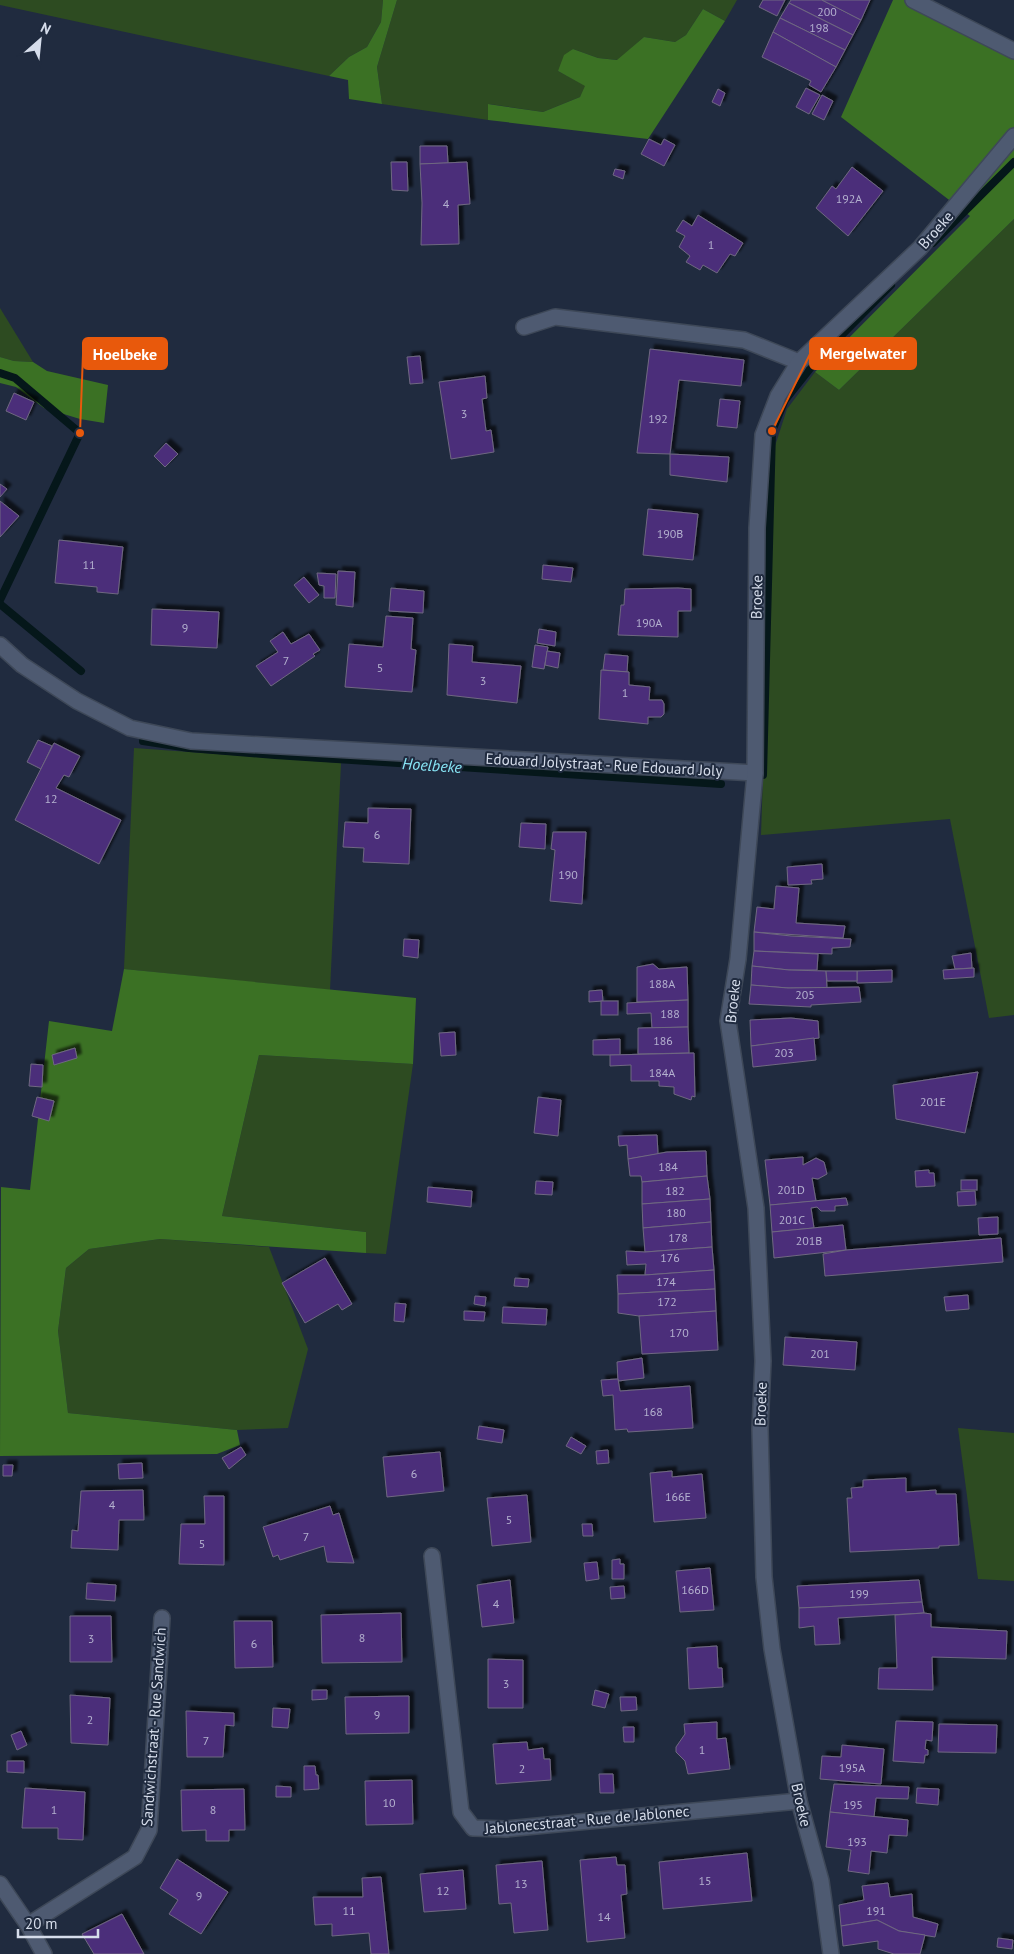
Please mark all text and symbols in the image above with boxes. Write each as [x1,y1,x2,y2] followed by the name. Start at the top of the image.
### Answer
[817,4,837,19] house number: 200
[15,15,65,65] north arrow
[38,18,54,39] text: N
[809,20,829,35] house number: 198
[836,191,862,206] house number: 192A
[443,196,450,211] house number: 4
[914,207,957,253] street label: Broeke
[708,237,714,252] house number: 1
[83,338,167,369] callout: Hoelbeke
[810,338,916,369] callout: Mergelwater
[820,343,907,363] text: Mergelwater
[93,344,157,364] text: Hoelbeke
[461,406,467,421] house number: 3
[648,411,668,426] house number: 192
[657,526,683,541] house number: 190B
[82,557,96,572] house number: 11
[747,575,766,619] street label: Broeke
[636,615,662,630] house number: 190A
[182,620,188,635] house number: 9
[283,653,289,668] house number: 7
[377,660,383,675] house number: 5
[480,673,486,688] house number: 3
[622,685,628,700] house number: 1
[485,749,723,780] street label: Edouard Jolystraat - Rue Edouard Joly
[401,753,463,777] water label: Hoelbeke
[44,791,58,806] house number: 12
[374,827,380,842] house number: 6
[558,867,578,882] house number: 190
[649,976,675,991] house number: 188A
[721,978,744,1024] street label: Broeke
[795,987,815,1002] house number: 205
[660,1006,680,1021] house number: 188
[653,1033,673,1048] house number: 186
[774,1045,794,1060] house number: 203
[649,1065,675,1080] house number: 184A
[920,1094,946,1109] house number: 201E
[658,1159,678,1174] house number: 184
[777,1182,805,1197] house number: 201D
[665,1183,685,1198] house number: 182
[666,1205,686,1220] house number: 180
[779,1212,805,1227] house number: 201C
[668,1230,688,1245] house number: 178
[796,1233,822,1248] house number: 201B
[660,1250,680,1265] house number: 176
[656,1274,676,1289] house number: 174
[657,1294,677,1309] house number: 172
[669,1325,689,1340] house number: 170
[810,1346,830,1361] house number: 201
[750,1382,771,1426] street label: Broeke
[643,1404,663,1419] house number: 168
[411,1466,417,1481] house number: 6
[665,1489,691,1504] house number: 166E
[109,1497,116,1512] house number: 4
[506,1512,512,1527] house number: 5
[303,1529,309,1544] house number: 7
[199,1536,205,1551] house number: 5
[681,1582,709,1597] house number: 166D
[849,1586,869,1601] house number: 199
[493,1596,500,1611] house number: 4
[137,1627,170,1827] street label: Sandwichstraat - Rue Sandwich
[359,1630,365,1645] house number: 8
[88,1631,94,1646] house number: 3
[251,1636,257,1651] house number: 6
[503,1676,509,1691] house number: 3
[374,1707,380,1722] house number: 9
[87,1712,93,1727] house number: 2
[203,1733,209,1748] house number: 7
[699,1742,705,1757] house number: 1
[839,1760,865,1775] house number: 195A
[519,1761,525,1776] house number: 2
[787,1781,816,1829] street label: Broeke
[382,1795,396,1810] house number: 10
[843,1797,863,1812] house number: 195
[483,1801,690,1838] street label: Jablonecstraat - Rue de Jablonec
[51,1802,57,1817] house number: 1
[210,1802,216,1817] house number: 8
[847,1834,867,1849] house number: 193
[698,1873,712,1888] house number: 15
[514,1876,528,1891] house number: 13
[436,1883,450,1898] house number: 12
[196,1888,202,1903] house number: 9
[342,1903,356,1918] house number: 11
[866,1903,886,1918] house number: 191
[18,1906,98,1938] scale bar
[597,1909,611,1924] house number: 14
[25,1914,58,1933] text: 20 m

